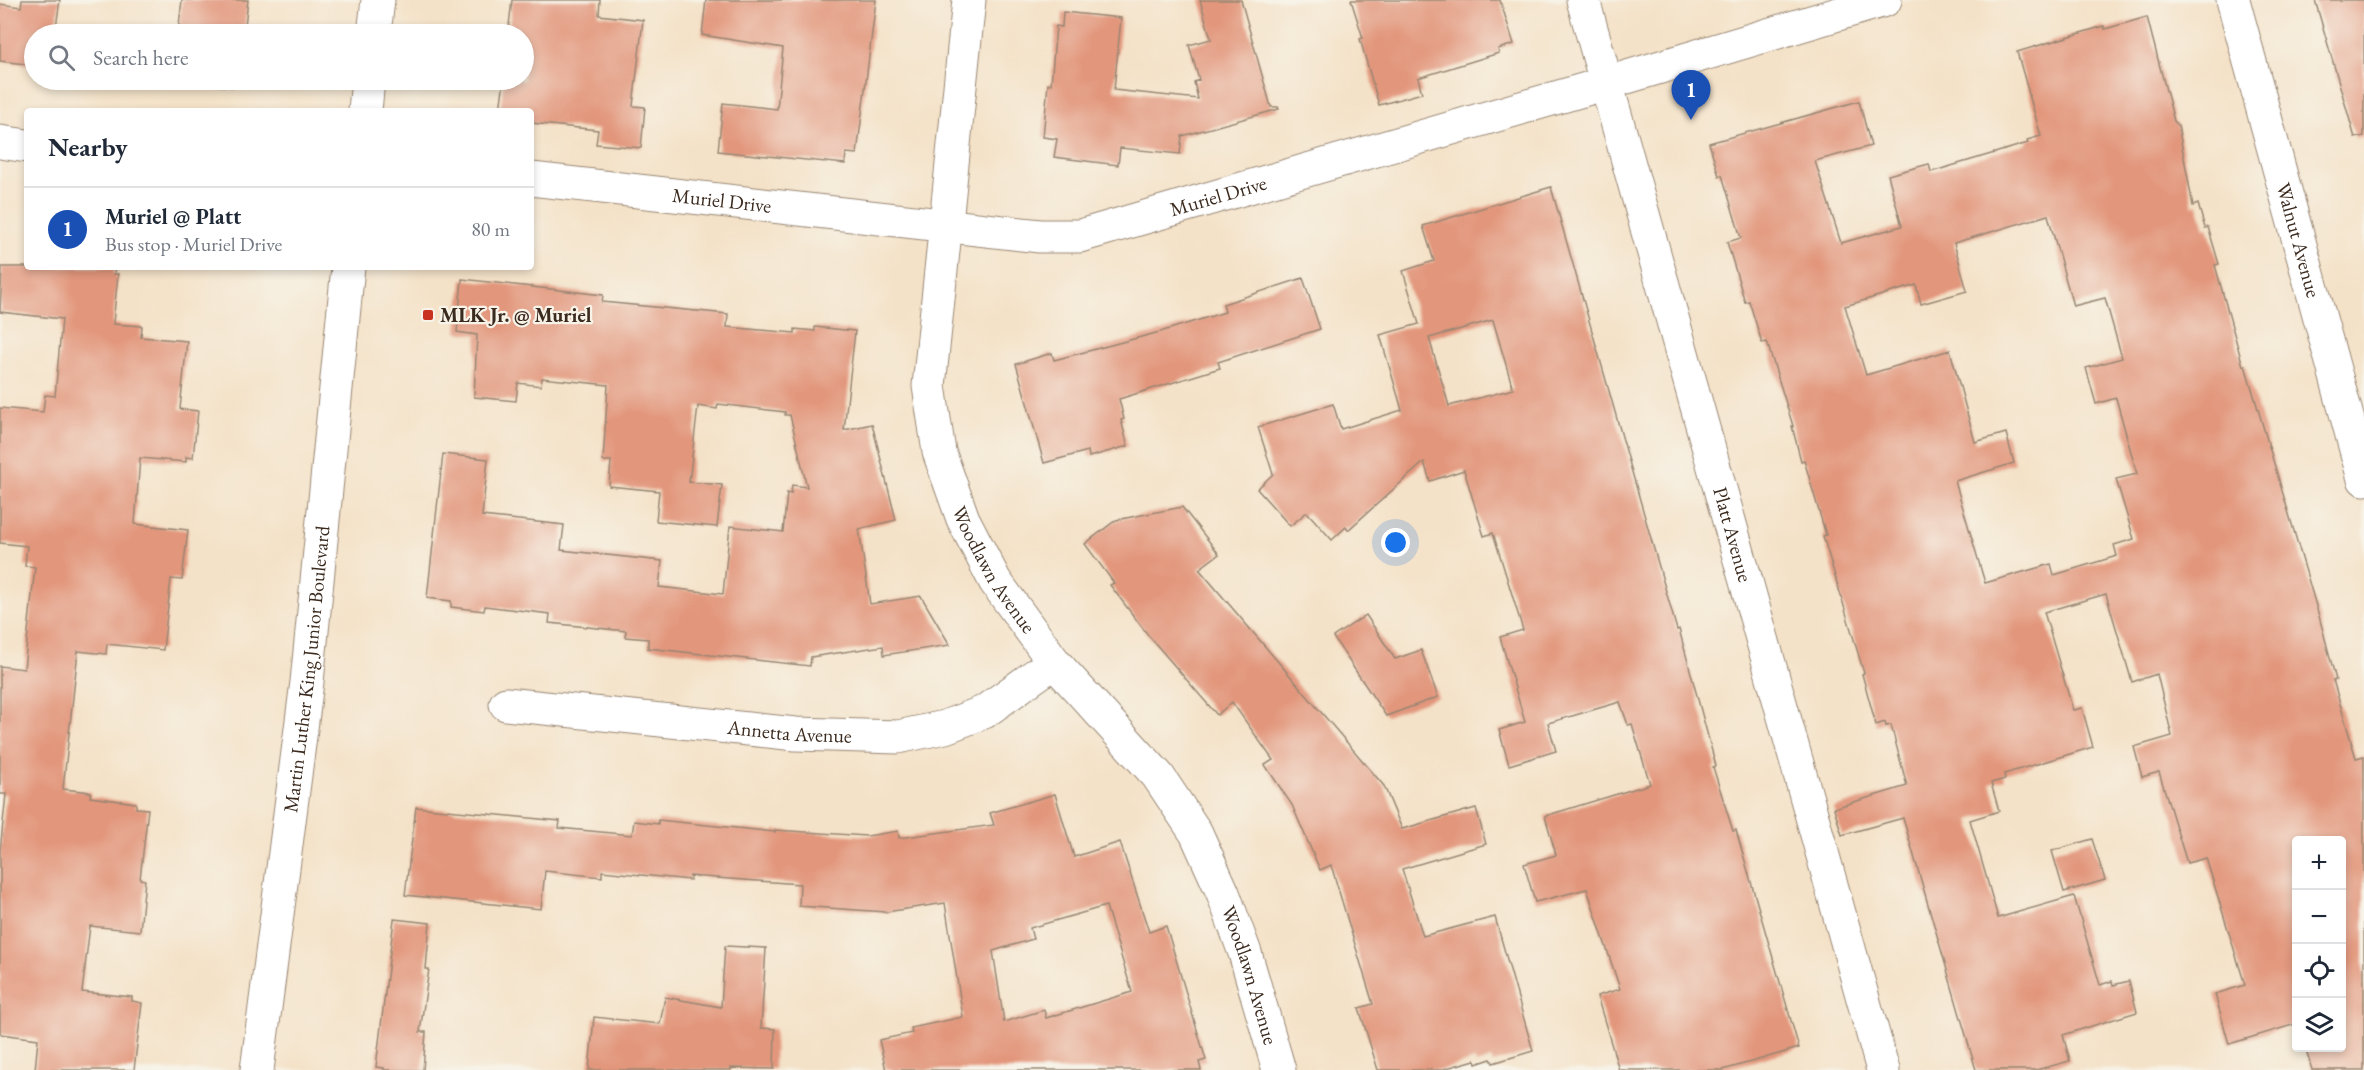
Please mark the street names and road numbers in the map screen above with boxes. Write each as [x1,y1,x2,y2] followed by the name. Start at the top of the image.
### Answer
[1167,169,1270,222] street label: Muriel Drive
[2271,180,2327,301] street label: Walnut Avenue
[671,182,773,219] street label: Muriel Drive
[1707,484,1759,585] street label: Platt Avenue
[946,502,1042,638] street label: Woodlawn Avenue
[277,523,335,814] street label: Martin Luther King Junior Boulevard
[725,714,852,749] street label: Annetta Avenue
[1216,902,1284,1048] street label: Woodlawn Avenue

